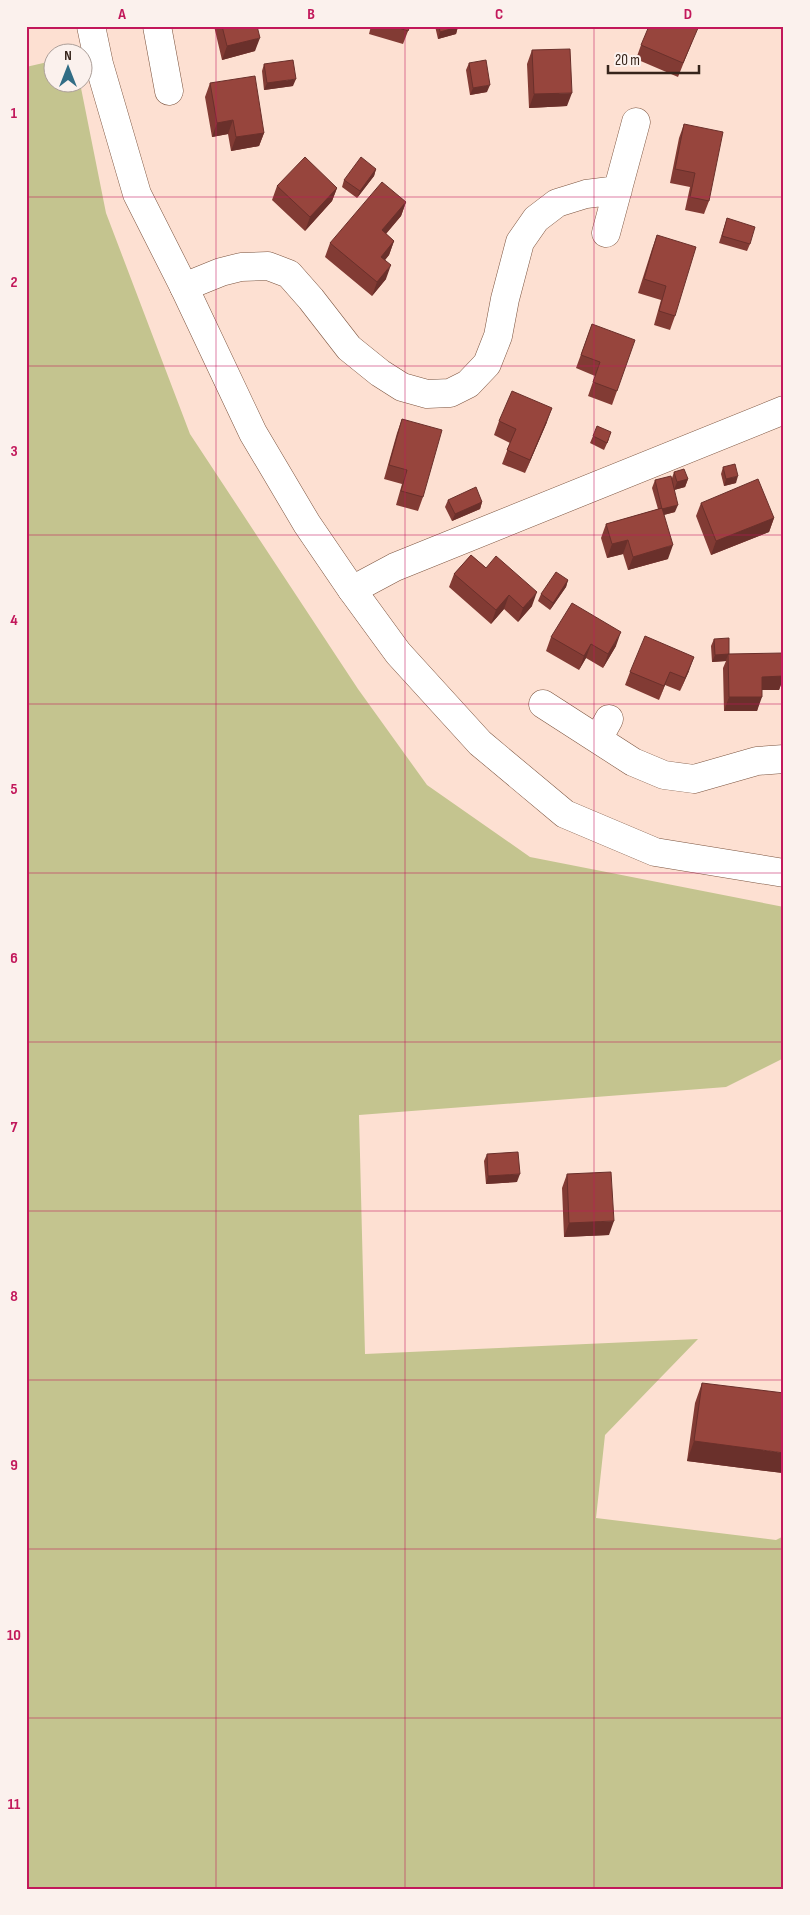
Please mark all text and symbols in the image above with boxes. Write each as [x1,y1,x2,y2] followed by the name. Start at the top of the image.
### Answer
[117,5,126,24] text: A
[307,5,315,24] text: B
[495,5,503,24] text: C
[684,5,692,24] text: D
[42,42,92,92] north arrow
[608,42,699,74] scale bar
[64,47,72,64] text: N
[615,51,640,70] text: 20 m
[11,104,18,123] text: 1
[10,273,18,292] text: 2
[10,442,18,461] text: 3
[10,611,18,630] text: 4
[10,780,18,799] text: 5
[10,949,18,968] text: 6
[11,1118,18,1137] text: 7
[10,1287,18,1306] text: 8
[10,1456,18,1475] text: 9
[7,1626,21,1645] text: 10
[8,1795,21,1814] text: 11

